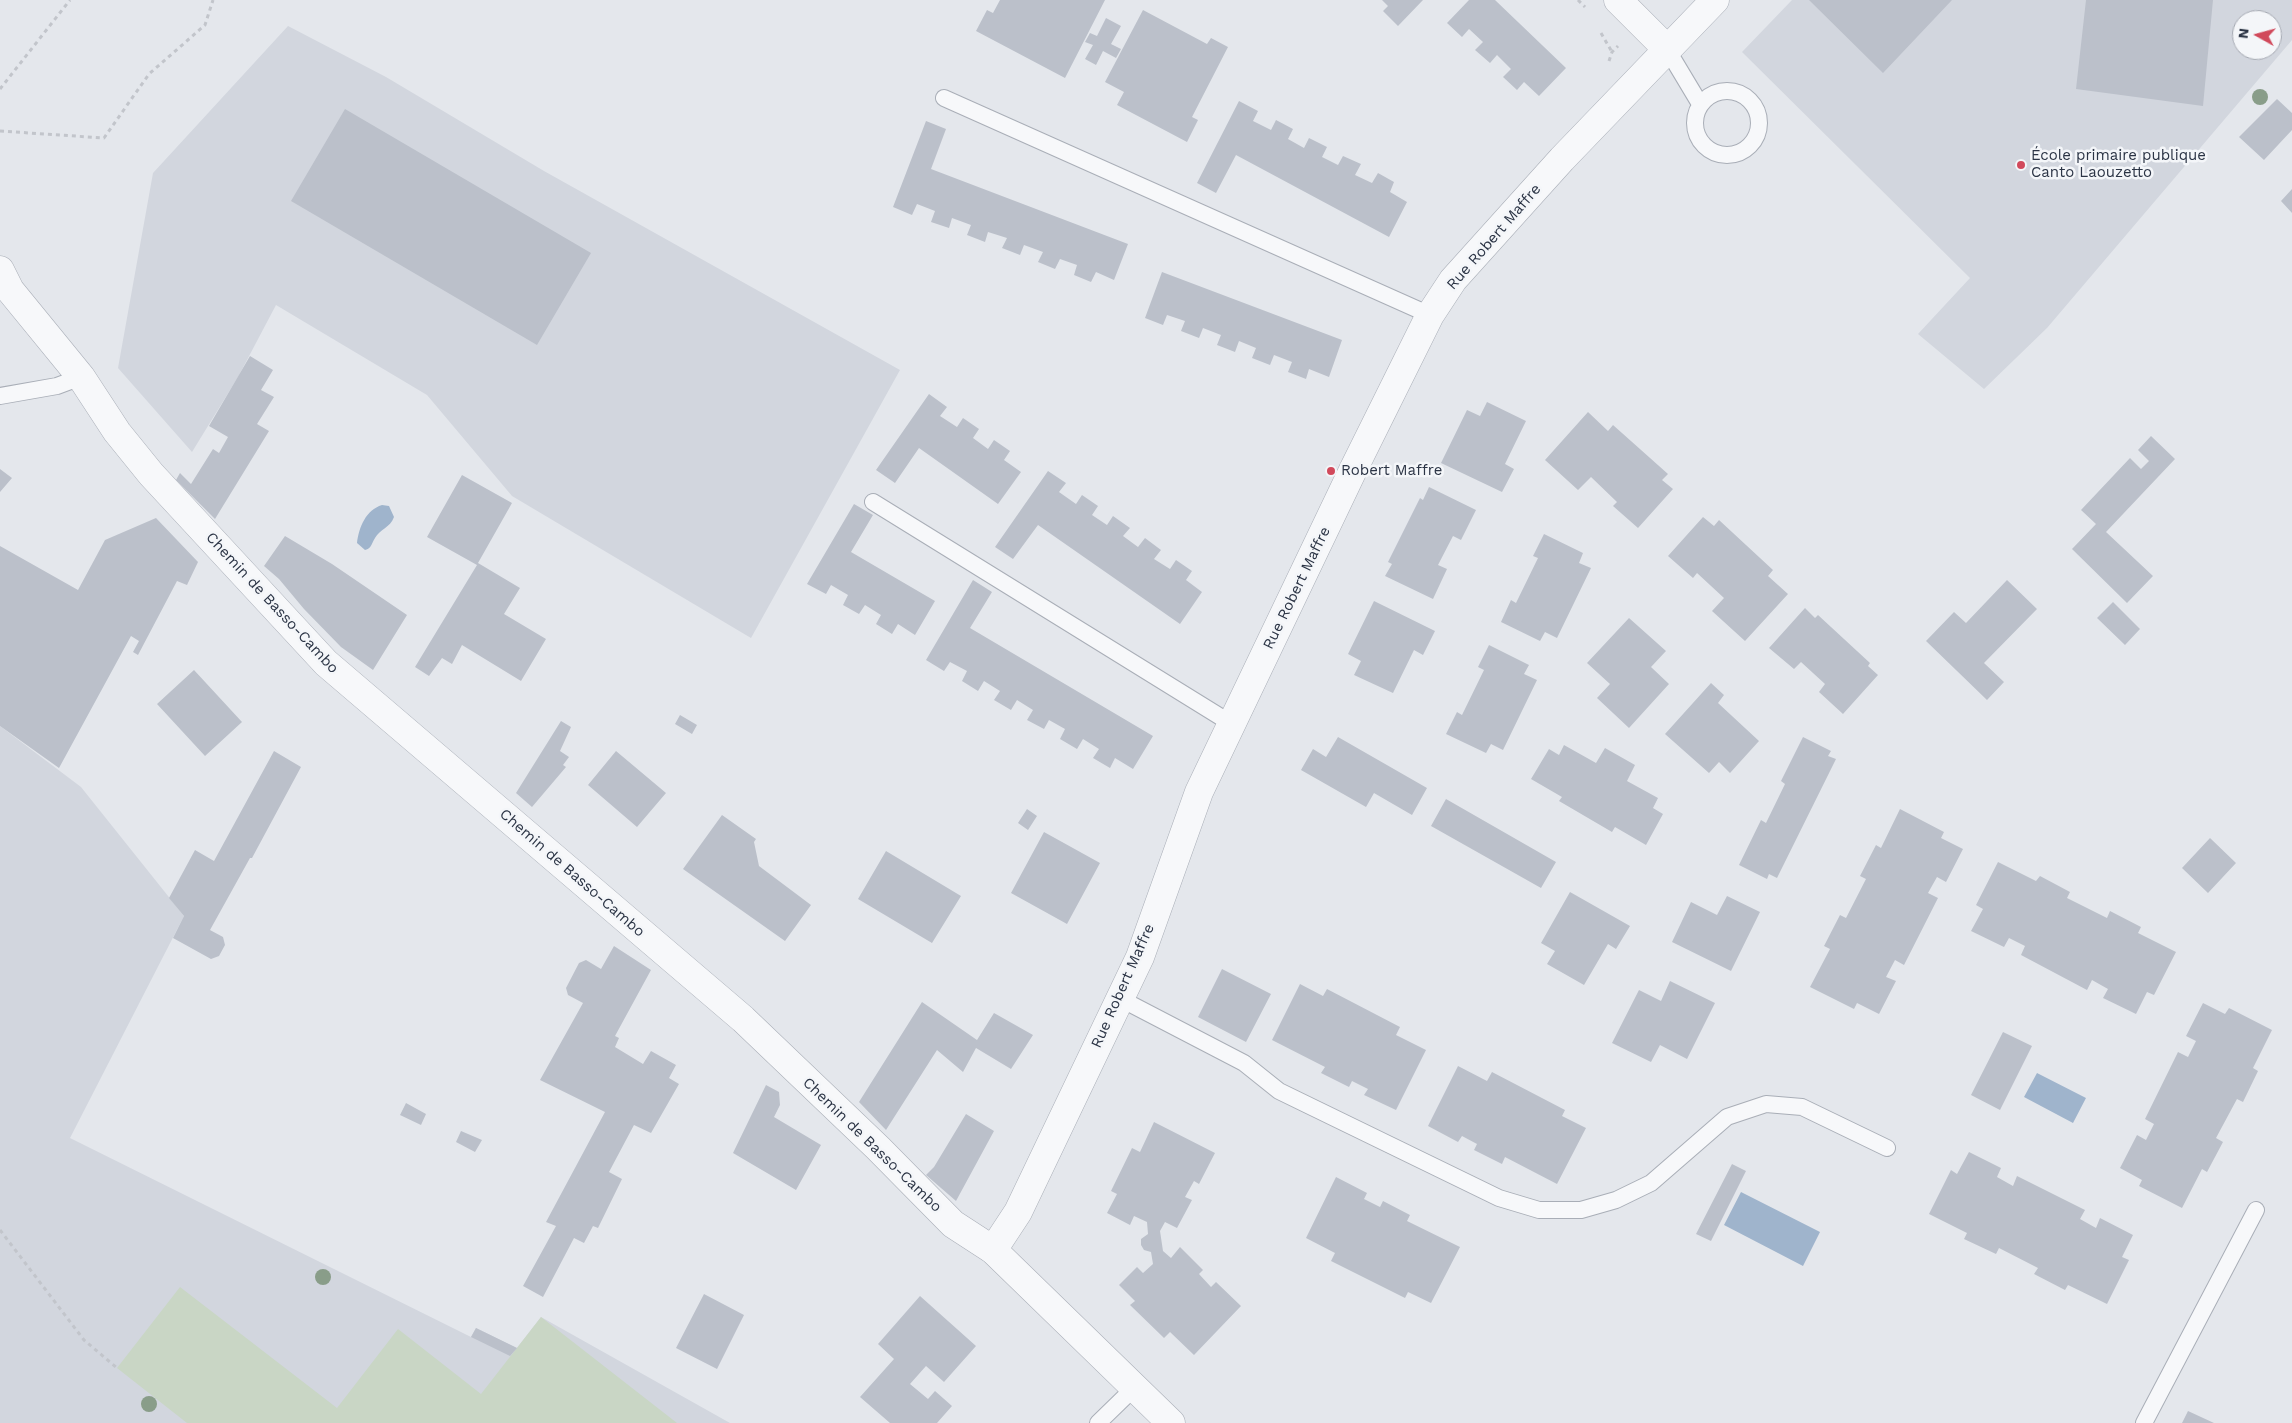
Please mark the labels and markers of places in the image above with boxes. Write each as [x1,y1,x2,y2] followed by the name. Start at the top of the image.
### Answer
[2031,147,2206,182] place label: École primaire publique Canto Laouzetto
[2015,159,2027,171] marker: École primaire publique Canto Laouzetto
[1341,462,1442,480] place label: Robert Maffre
[1325,465,1337,477] marker: Robert Maffre

